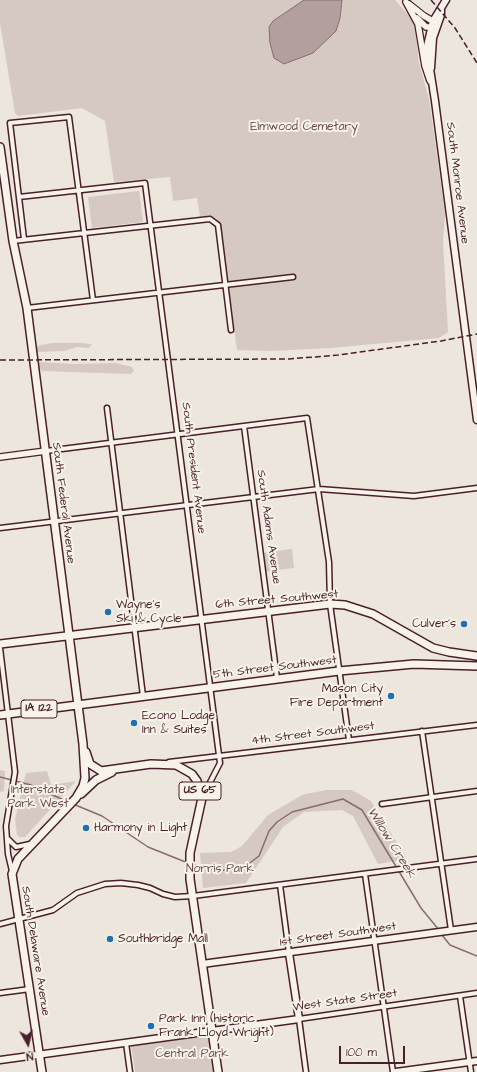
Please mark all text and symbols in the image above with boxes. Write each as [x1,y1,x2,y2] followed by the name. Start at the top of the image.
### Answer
[250,120,358,134] park label: Elmwood Cemetary
[442,121,472,245] street label: South Monroe Avenue
[178,402,208,534] street label: South President Avenue
[48,442,78,564] street label: South Federal Avenue
[253,469,283,585] street label: South Adams Avenue
[215,587,339,613] street label: 6th Street Southwest
[116,598,182,626] place label: Wayne's Ski & Cycle
[103,607,113,617] marker: Wayne's Ski & Cycle
[412,617,456,631] place label: Culver's
[459,619,469,629] marker: Culver's
[212,653,338,683] street label: 5th Street Southwest
[290,682,383,710] place label: Mason City Fire Department
[386,691,396,701] marker: Mason City Fire Department
[21,700,57,718] road number: IA 122
[142,709,215,737] place label: Econo Lodge Inn & Suites
[129,718,139,728] marker: Econo Lodge Inn & Suites
[251,719,375,749] street label: 4th Street Southwest
[179,782,221,800] road number: US 65
[7,783,69,811] park label: Interstate Park West
[363,805,419,881] water label: Willow Creek
[94,821,187,835] place label: Harmony in Light
[81,823,91,833] marker: Harmony in Light
[186,862,254,876] park label: Norris Park
[18,885,52,1017] street label: South Delaware Avenue
[279,920,397,950] street label: 1st Street Southwest
[118,932,208,946] place label: Southbridge Mall
[105,934,115,944] marker: Southbridge Mall
[292,987,398,1015] street label: West State Street
[159,1012,274,1040] place label: Park Inn (historic Frank Lloyd Wright)
[146,1021,156,1031] marker: Park Inn (historic Frank Lloyd Wright)
[8,1024,48,1064] north arrow
[341,1038,407,1064] scale bar
[346,1044,377,1061] text: 100 m
[155,1047,229,1061] park label: Central Park
[25,1048,34,1064] text: N

